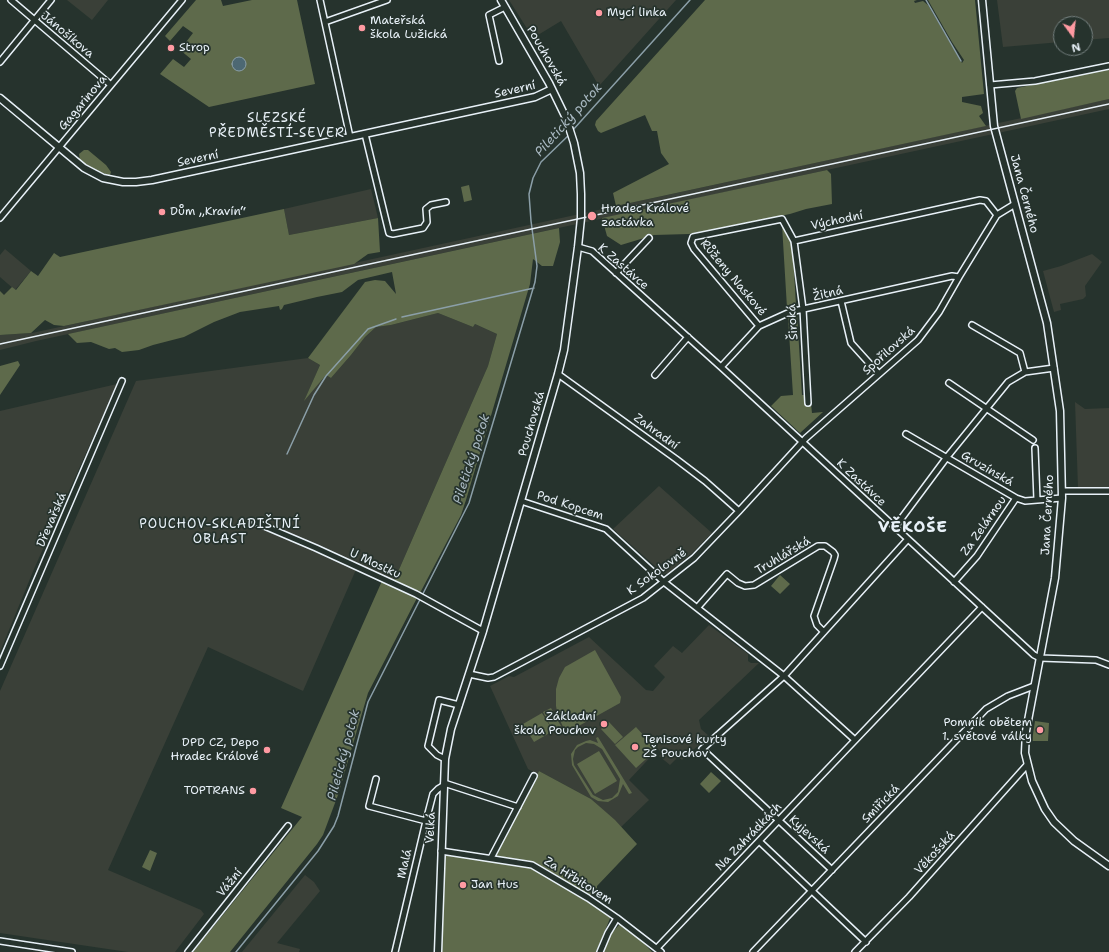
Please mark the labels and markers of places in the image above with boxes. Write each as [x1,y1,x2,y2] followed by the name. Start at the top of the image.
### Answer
[607,6,666,20] place label: Mycí linka
[594,8,604,18] marker: Mycí linka
[370,14,447,42] place label: Mateřská škola Lužická
[357,23,367,33] marker: Mateřská škola Lužická
[179,41,210,55] place label: Strop
[166,43,176,53] marker: Strop
[601,202,689,230] place label: Hradec Králové zastávka
[170,205,246,219] place label: Dům „Kravín“
[157,207,167,217] marker: Dům „Kravín“
[586,210,598,222] marker: Hradec Králové zastávka
[514,710,596,738] place label: Základní škola Pouchov
[942,716,1032,744] place label: Pomník obětem 1. světové války
[599,719,609,729] marker: Základní škola Pouchov
[1035,725,1045,735] marker: Pomník obětem 1. světové války
[643,733,727,761] place label: Tenisové kurty ZŠ Pouchov
[171,736,259,764] place label: DPD CZ, Depo Hradec Králové
[630,742,640,752] marker: Tenisové kurty ZŠ Pouchov
[262,745,272,755] marker: DPD CZ, Depo Hradec Králové
[184,784,245,798] place label: TOPTRANS
[248,786,258,796] marker: TOPTRANS
[471,878,518,892] place label: Jan Hus
[458,880,468,890] marker: Jan Hus

